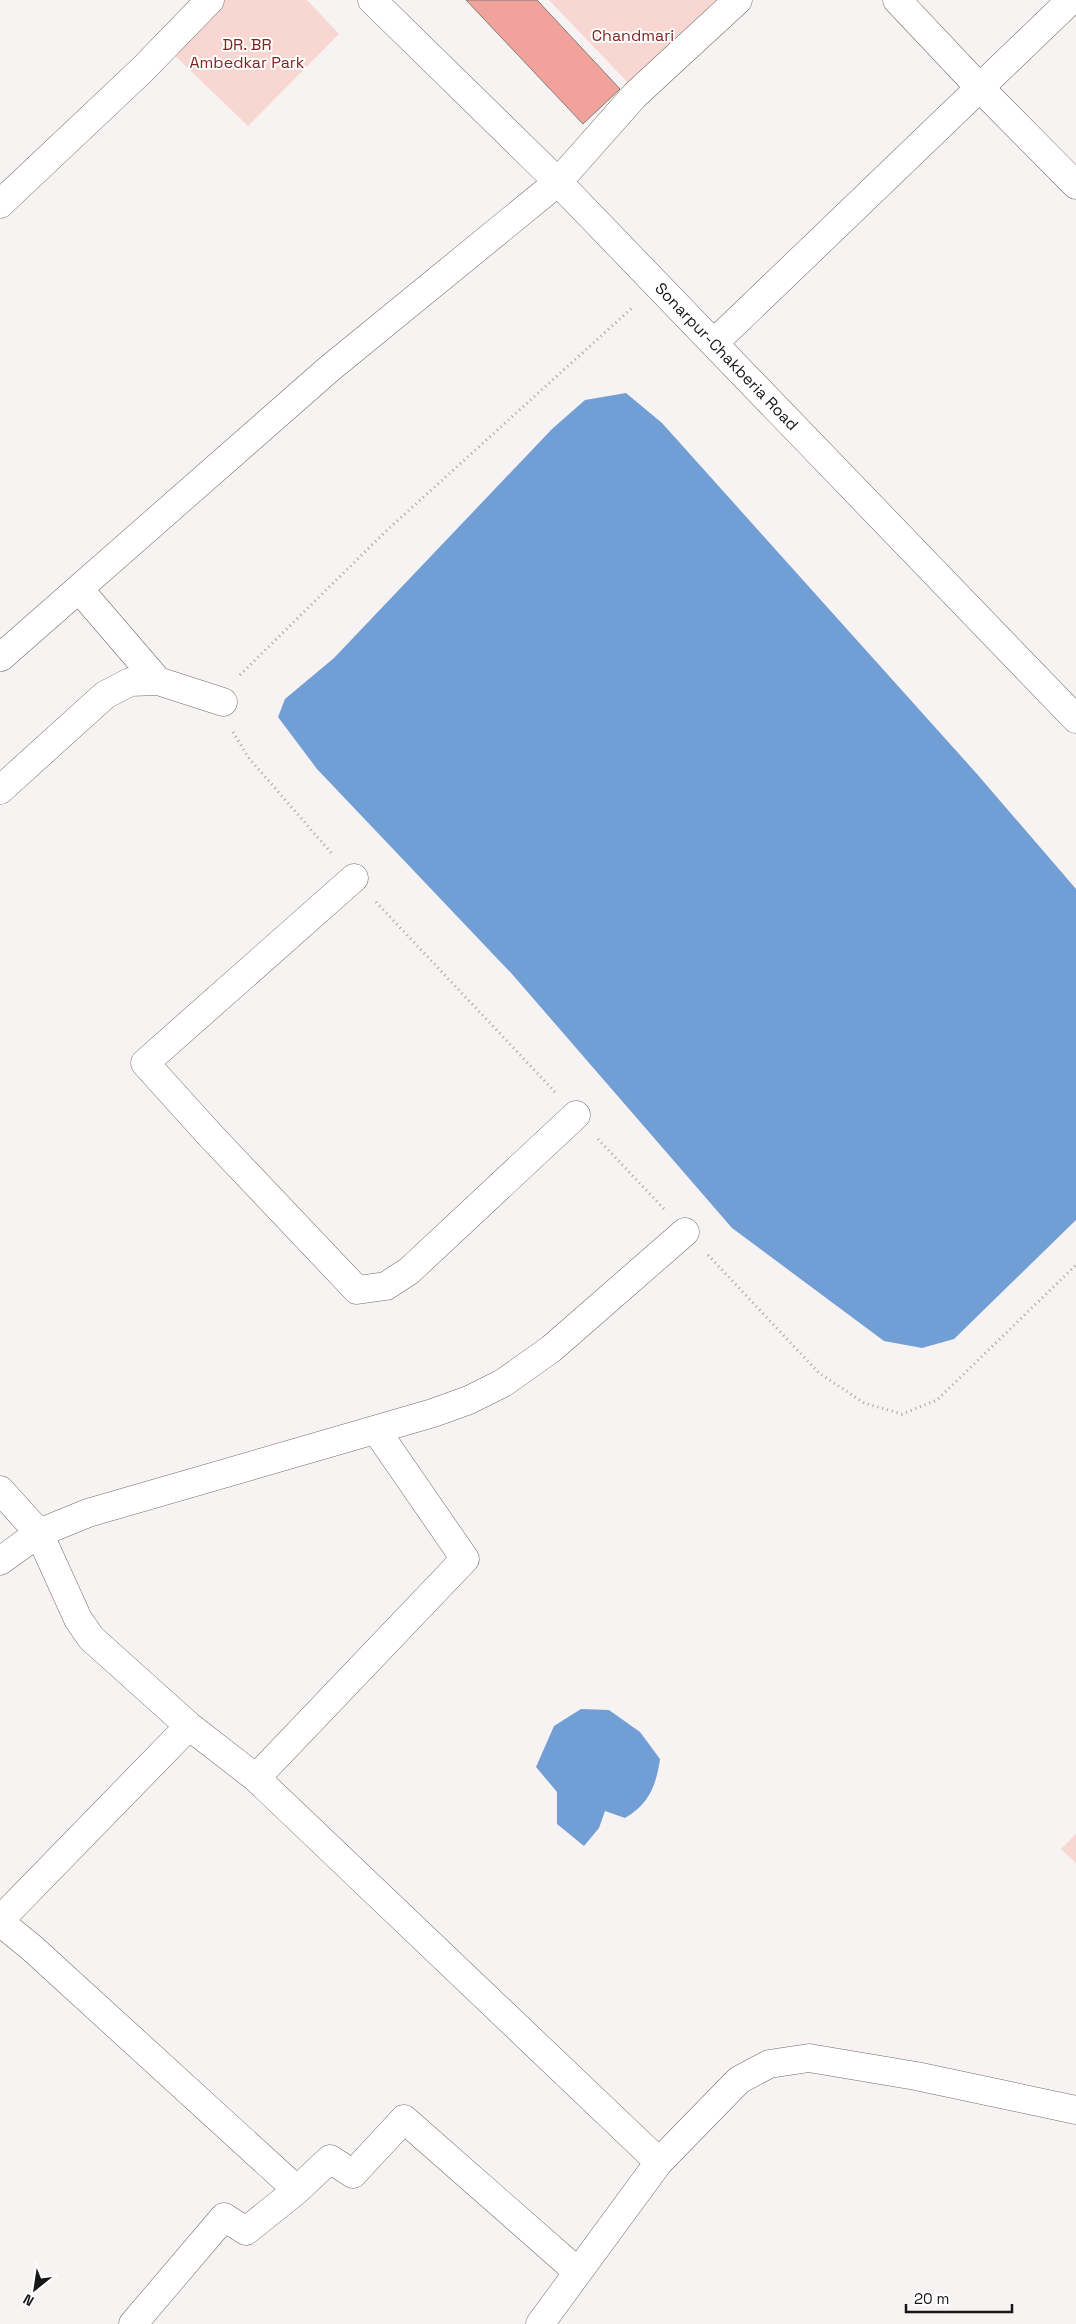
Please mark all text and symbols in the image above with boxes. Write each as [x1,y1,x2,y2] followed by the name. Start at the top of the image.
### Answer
[592,25,674,46] park label: Chandmari
[190,34,305,73] park label: DR. BR Ambedkar Park
[650,278,803,435] street label: Sonarpur-Chakberia Road
[10,2264,60,2314] north arrow
[906,2282,1012,2314] scale bar
[914,2289,949,2308] text: 20 m
[20,2290,37,2310] text: N

